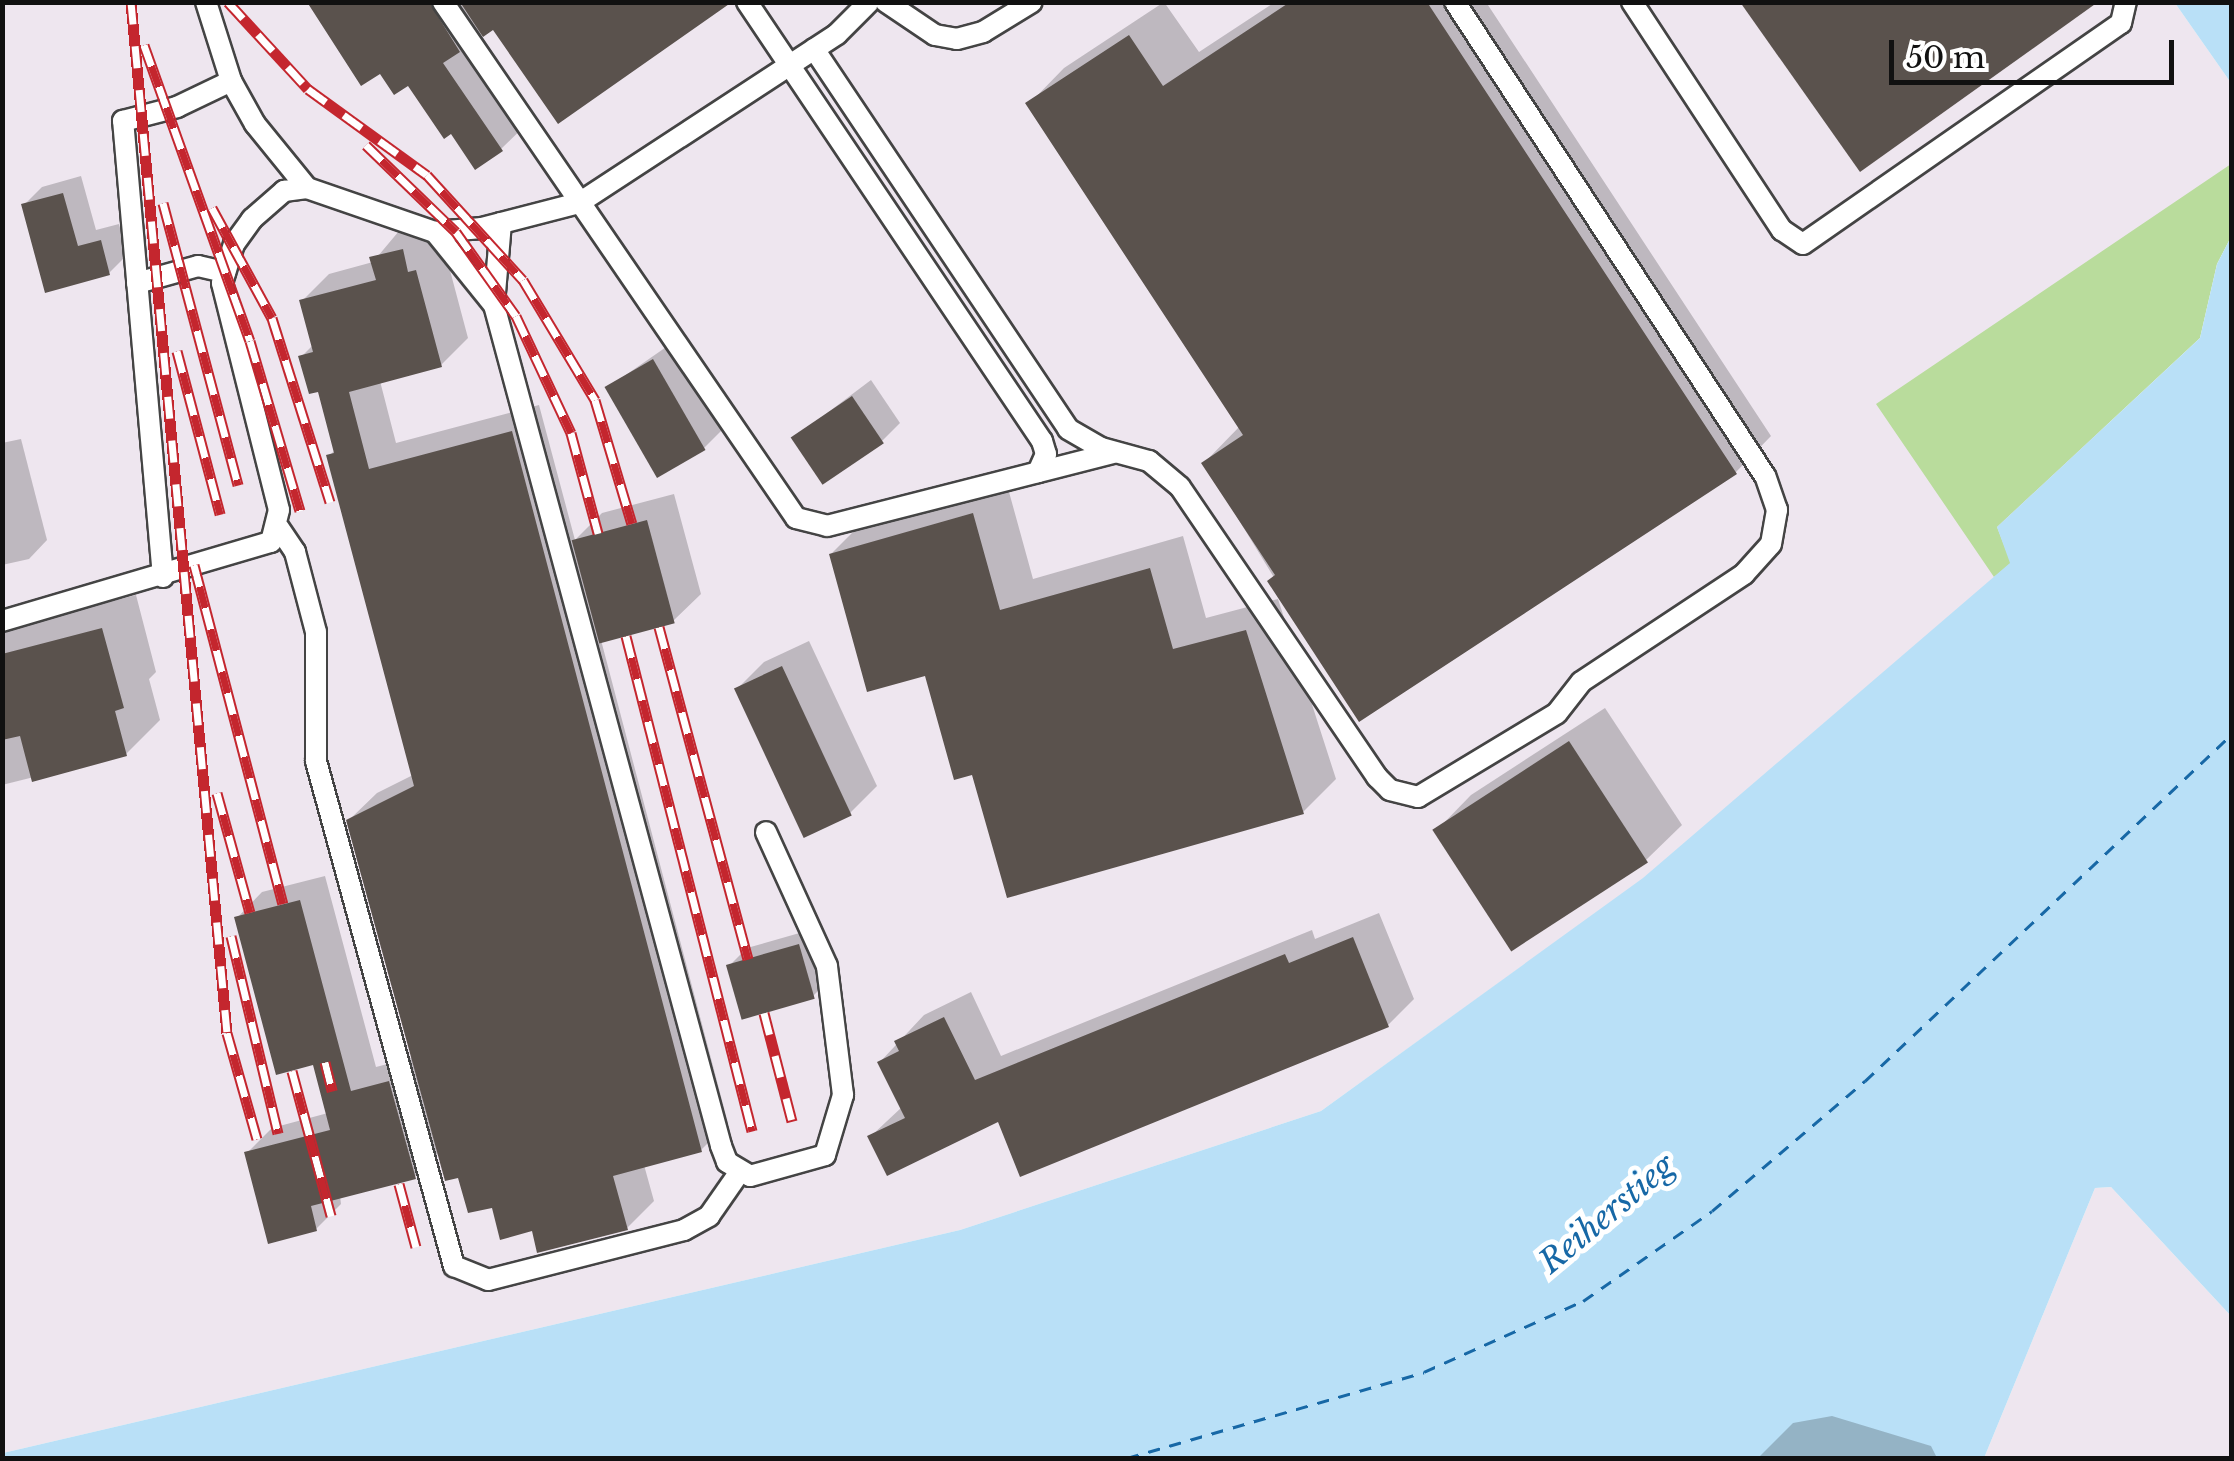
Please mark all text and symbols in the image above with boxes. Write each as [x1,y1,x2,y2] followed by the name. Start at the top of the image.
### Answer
[1894,20,2179,82] scale bar
[1906,39,1985,76] text: 50 m
[1532,1146,1682,1282] water label: Reiherstieg

